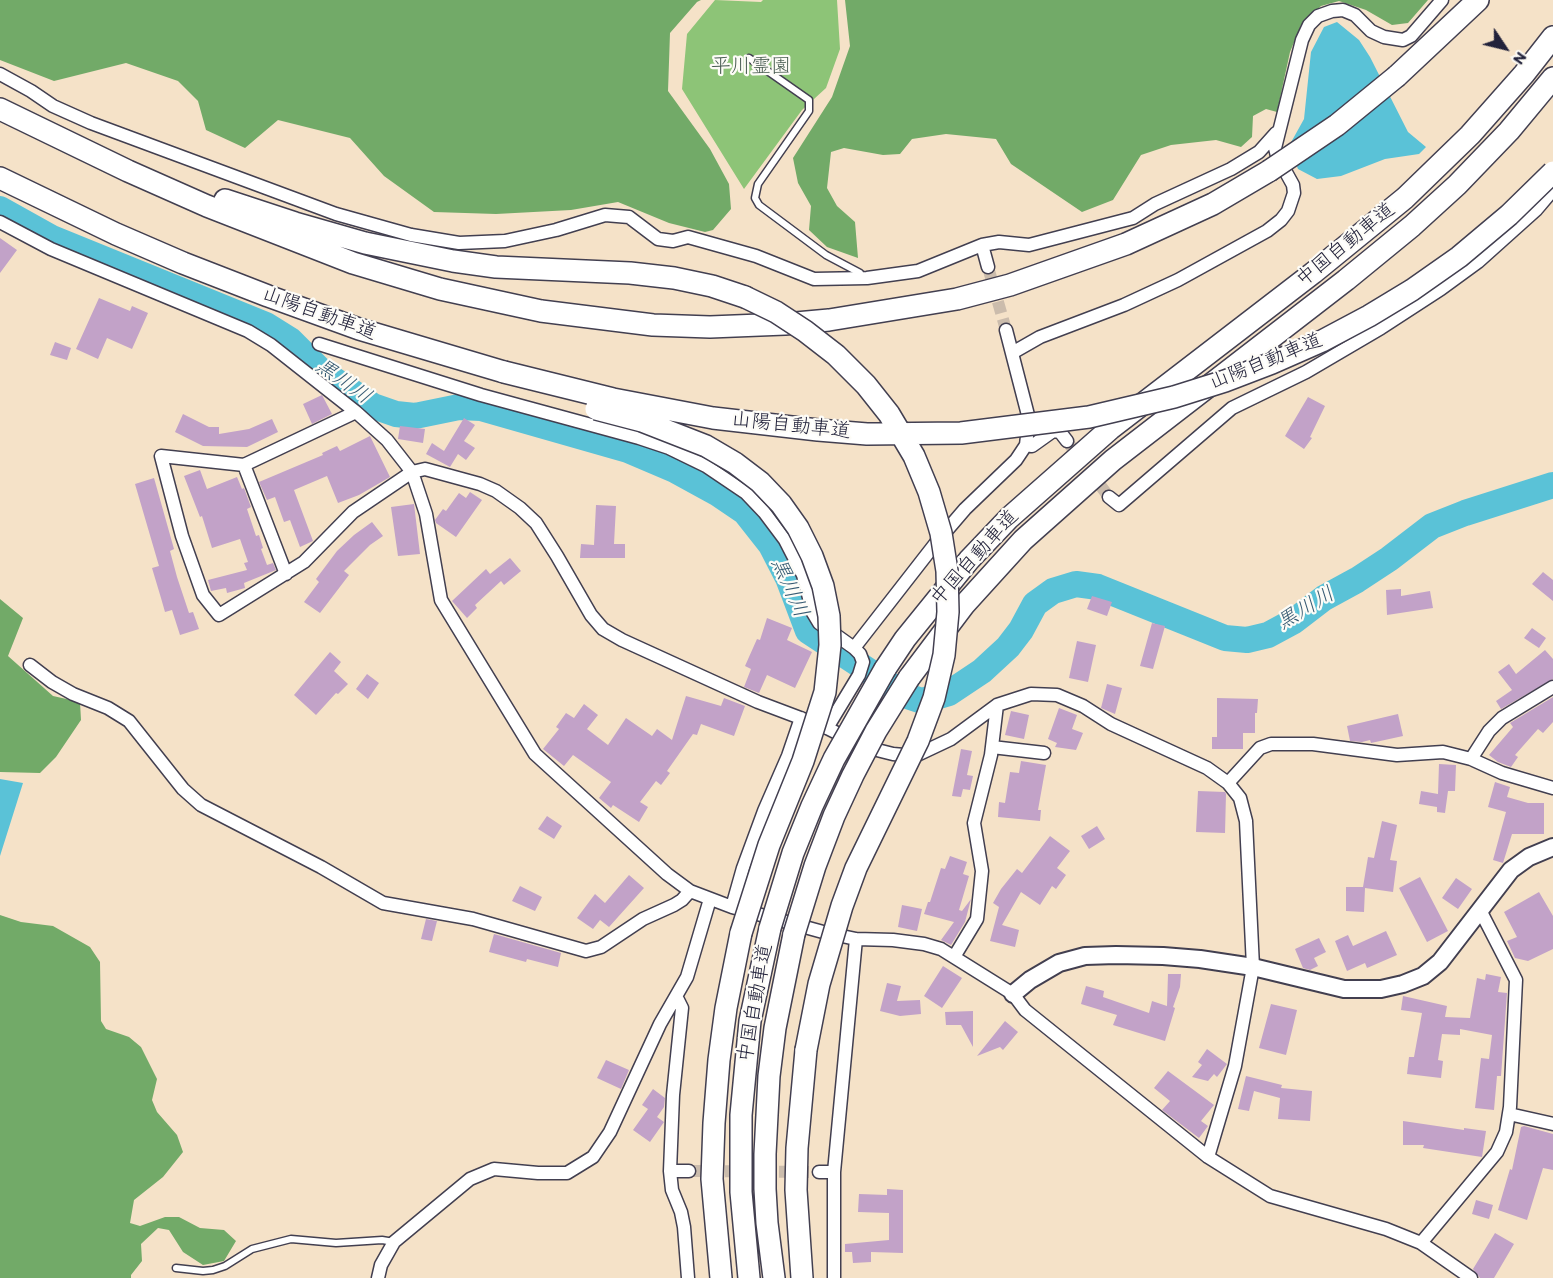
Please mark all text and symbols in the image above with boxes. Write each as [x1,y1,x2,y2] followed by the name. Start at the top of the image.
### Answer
[1475,18,1535,78] north arrow
[1509,49,1531,68] text: N
[711,55,791,79] park label: 平川霊園
[1292,198,1400,292] street label: 中国自動車道
[259,282,379,346] street label: 山陽自動車道
[1206,328,1326,396] street label: 山陽自動車道
[310,354,376,410] water label: 黒川川
[730,408,852,444] street label: 山陽自動車道
[926,505,1024,611] street label: 中国自動車道
[765,554,813,622] water label: 黒川川
[1273,582,1339,636] water label: 黒川川
[734,942,778,1064] street label: 中国自動車道

